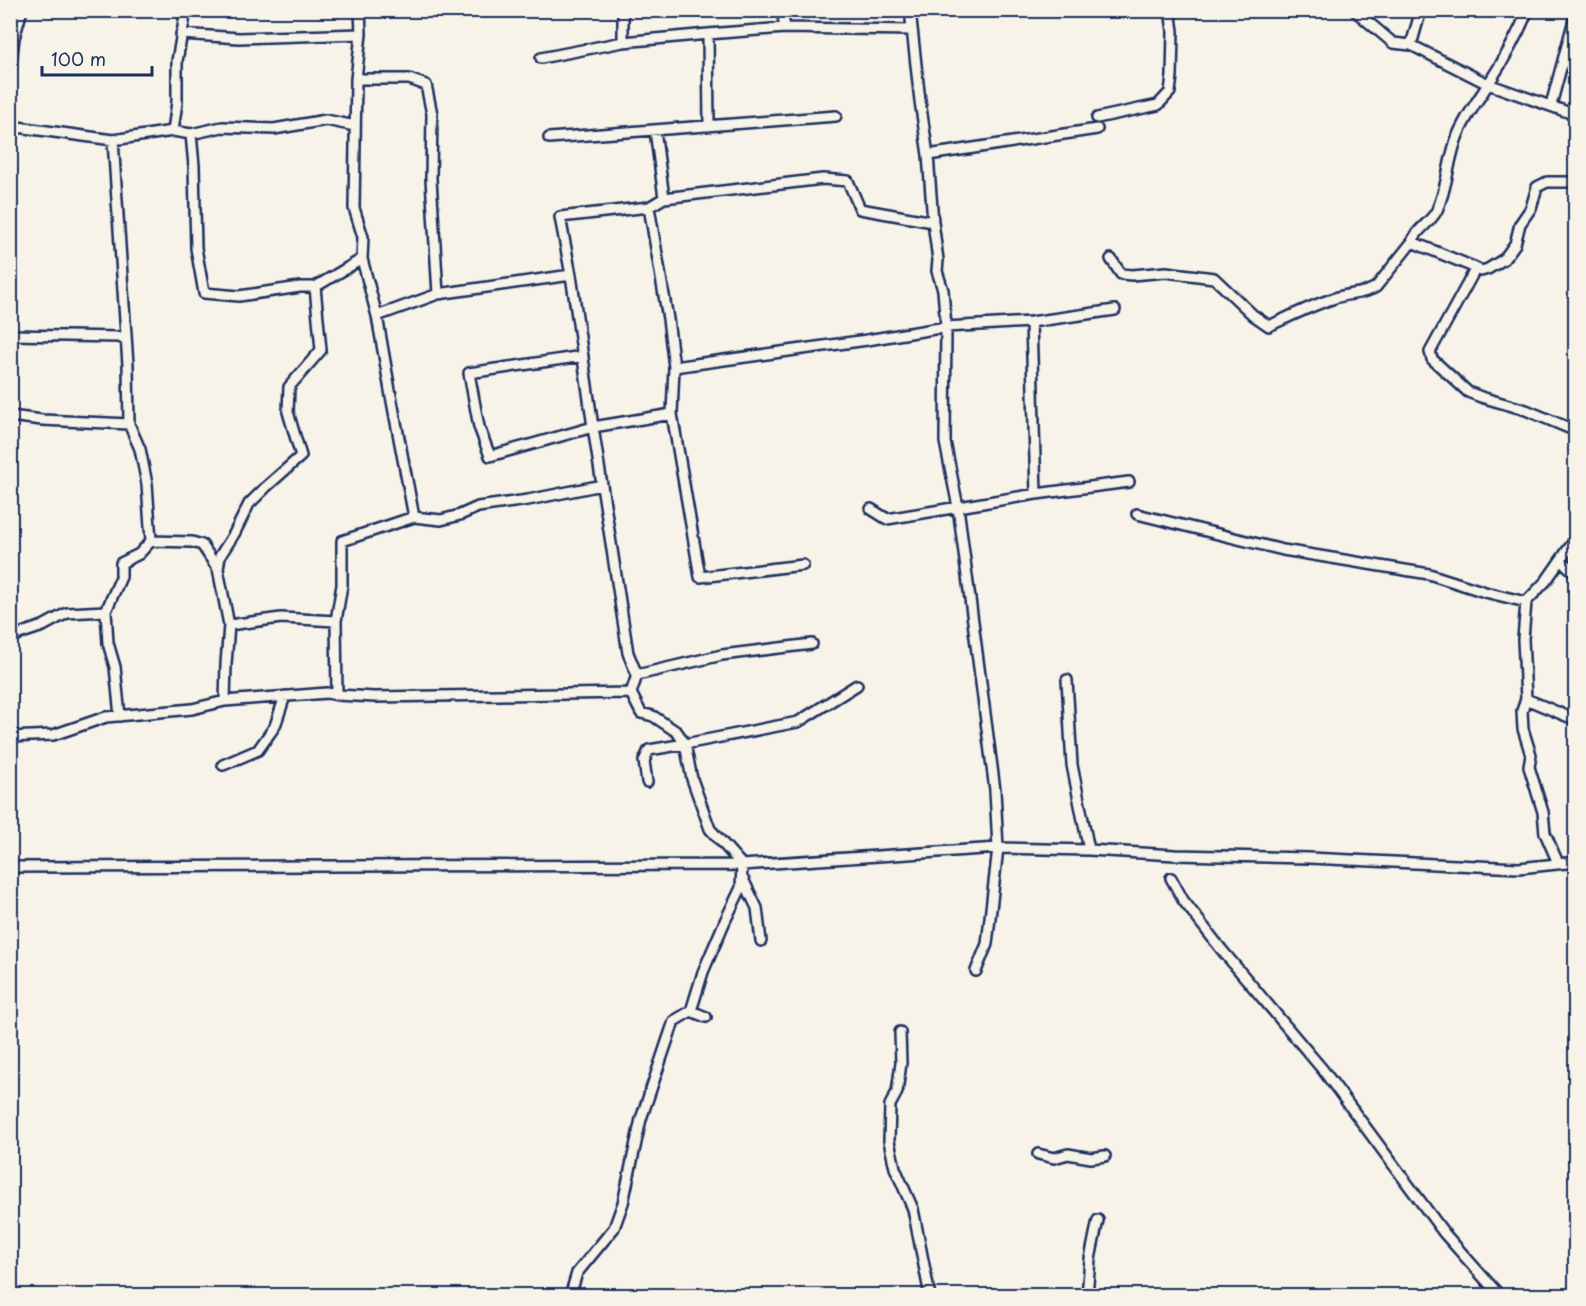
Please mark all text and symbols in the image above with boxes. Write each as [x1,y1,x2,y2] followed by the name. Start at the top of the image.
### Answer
[42,39,152,77] scale bar
[51,45,106,72] text: 100 m

